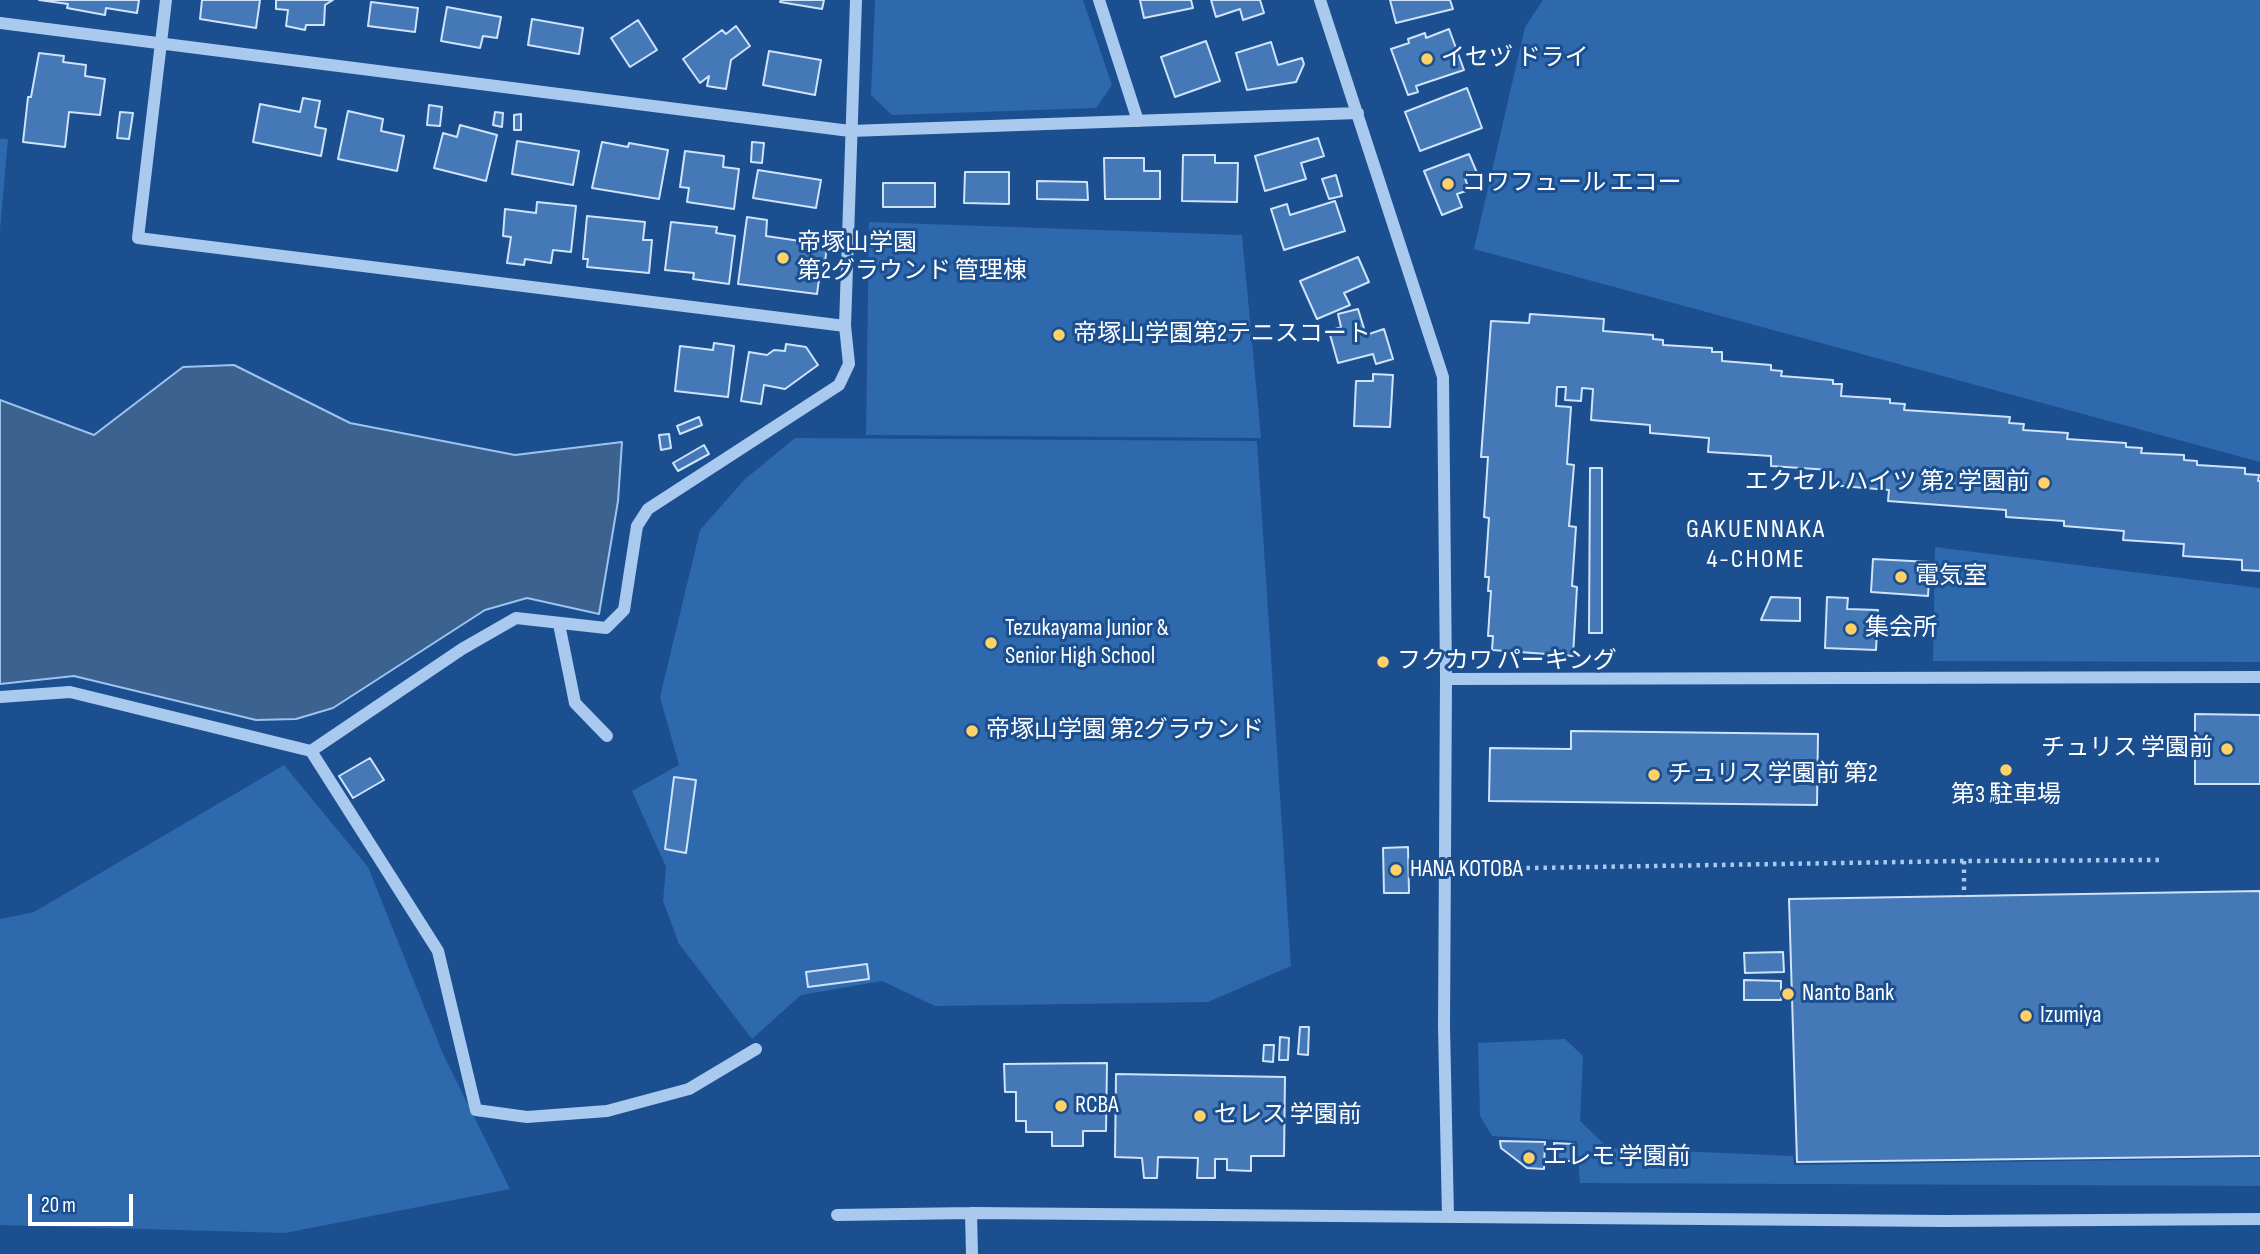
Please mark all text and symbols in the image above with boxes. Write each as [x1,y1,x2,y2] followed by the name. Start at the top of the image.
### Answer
[1441,45,1589,73] place label: イセヅ ドライ
[1419,51,1435,67] marker: イセヅ ドライ
[1462,170,1682,198] place label: コワフュール エコー
[1440,176,1456,192] marker: コワフュール エコー
[797,230,1027,286] place label: 帝塚山学園 第2グラウンド 管理棟
[775,250,791,266] marker: 帝塚山学園 第2グラウンド 管理棟
[1073,321,1371,349] place label: 帝塚山学園第2テニスコート
[1051,327,1067,343] marker: 帝塚山学園第2テニスコート
[1745,469,2030,497] place label: エクセル ハイツ 第2 学園前
[2036,475,2052,491] marker: エクセル ハイツ 第2 学園前
[1687,514,1825,576] district label: GAKUENNAKA 4-CHOME
[1915,563,1987,591] place label: 電気室
[1893,569,1909,585] marker: 電気室
[1005,615,1169,671] place label: Tezukayama Junior & Senior High School
[1865,615,1937,643] place label: 集会所
[1843,621,1859,637] marker: 集会所
[983,635,999,651] marker: Tezukayama Junior & Senior High School
[1397,648,1617,676] place label: フクカワ パーキング
[1375,654,1391,670] marker: フクカワ パーキング
[986,717,1264,745] place label: 帝塚山学園 第2グラウンド
[964,723,980,739] marker: 帝塚山学園 第2グラウンド
[2041,735,2213,763] place label: チュリス 学園前
[2219,741,2235,757] marker: チュリス 学園前
[1668,761,1878,789] place label: チュリス 学園前 第2
[1998,762,2014,778] marker: 第3 駐車場
[1646,767,1662,783] marker: チュリス 学園前 第2
[1951,782,2061,810] place label: 第3 駐車場
[1410,856,1523,884] place label: HANA KOTOBA
[1388,862,1404,878] marker: HANA KOTOBA
[1802,980,1894,1008] place label: Nanto Bank
[1780,986,1796,1002] marker: Nanto Bank
[2040,1002,2102,1030] place label: Izumiya
[2018,1008,2034,1024] marker: Izumiya
[1075,1092,1118,1120] place label: RCBA
[1053,1098,1069,1114] marker: RCBA
[1214,1102,1362,1130] place label: セレス 学園前
[1192,1108,1208,1124] marker: セレス 学園前
[1543,1144,1691,1172] place label: エレモ 学園前
[1521,1150,1537,1166] marker: エレモ 学園前
[32,1180,136,1224] scale bar
[41,1193,76,1218] text: 20 m

